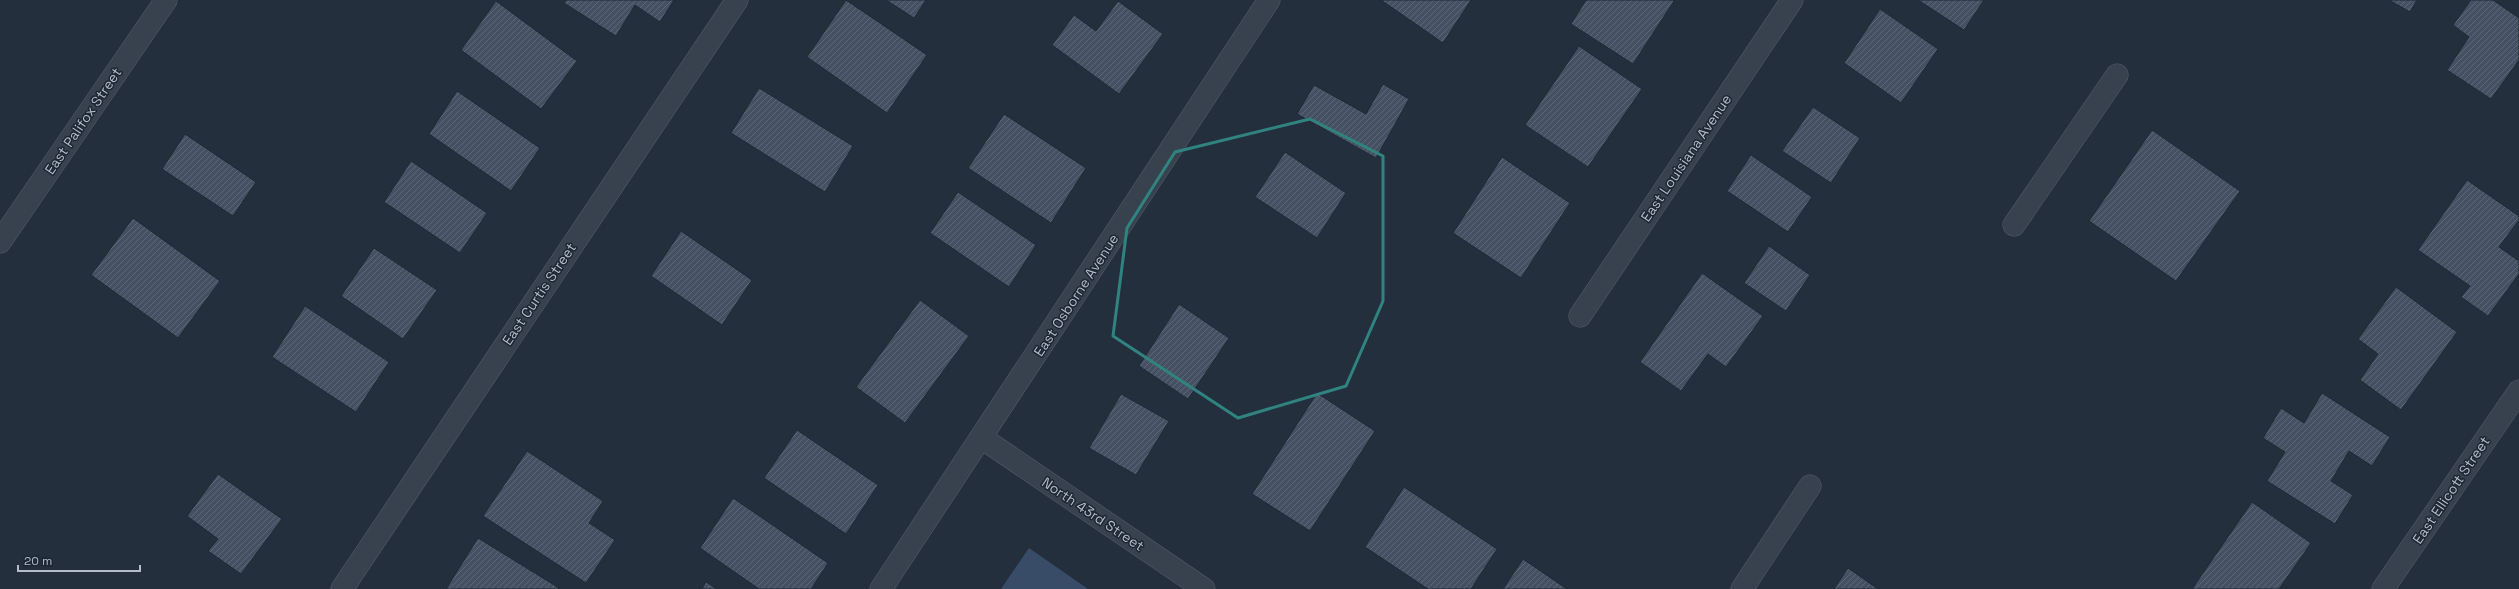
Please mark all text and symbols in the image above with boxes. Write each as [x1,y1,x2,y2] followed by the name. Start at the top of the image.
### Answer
[41,64,125,178] street label: East Palifox Street
[1637,91,1735,225] street label: East Louisiana Avenue
[1030,230,1122,360] street label: East Osborne Avenue
[498,239,580,349] street label: East Curtis Street
[2408,433,2494,547] street label: East Ellicott Street
[1038,473,1148,555] street label: North 43rd Street
[18,547,140,573] scale bar
[24,553,52,569] text: 20 m

